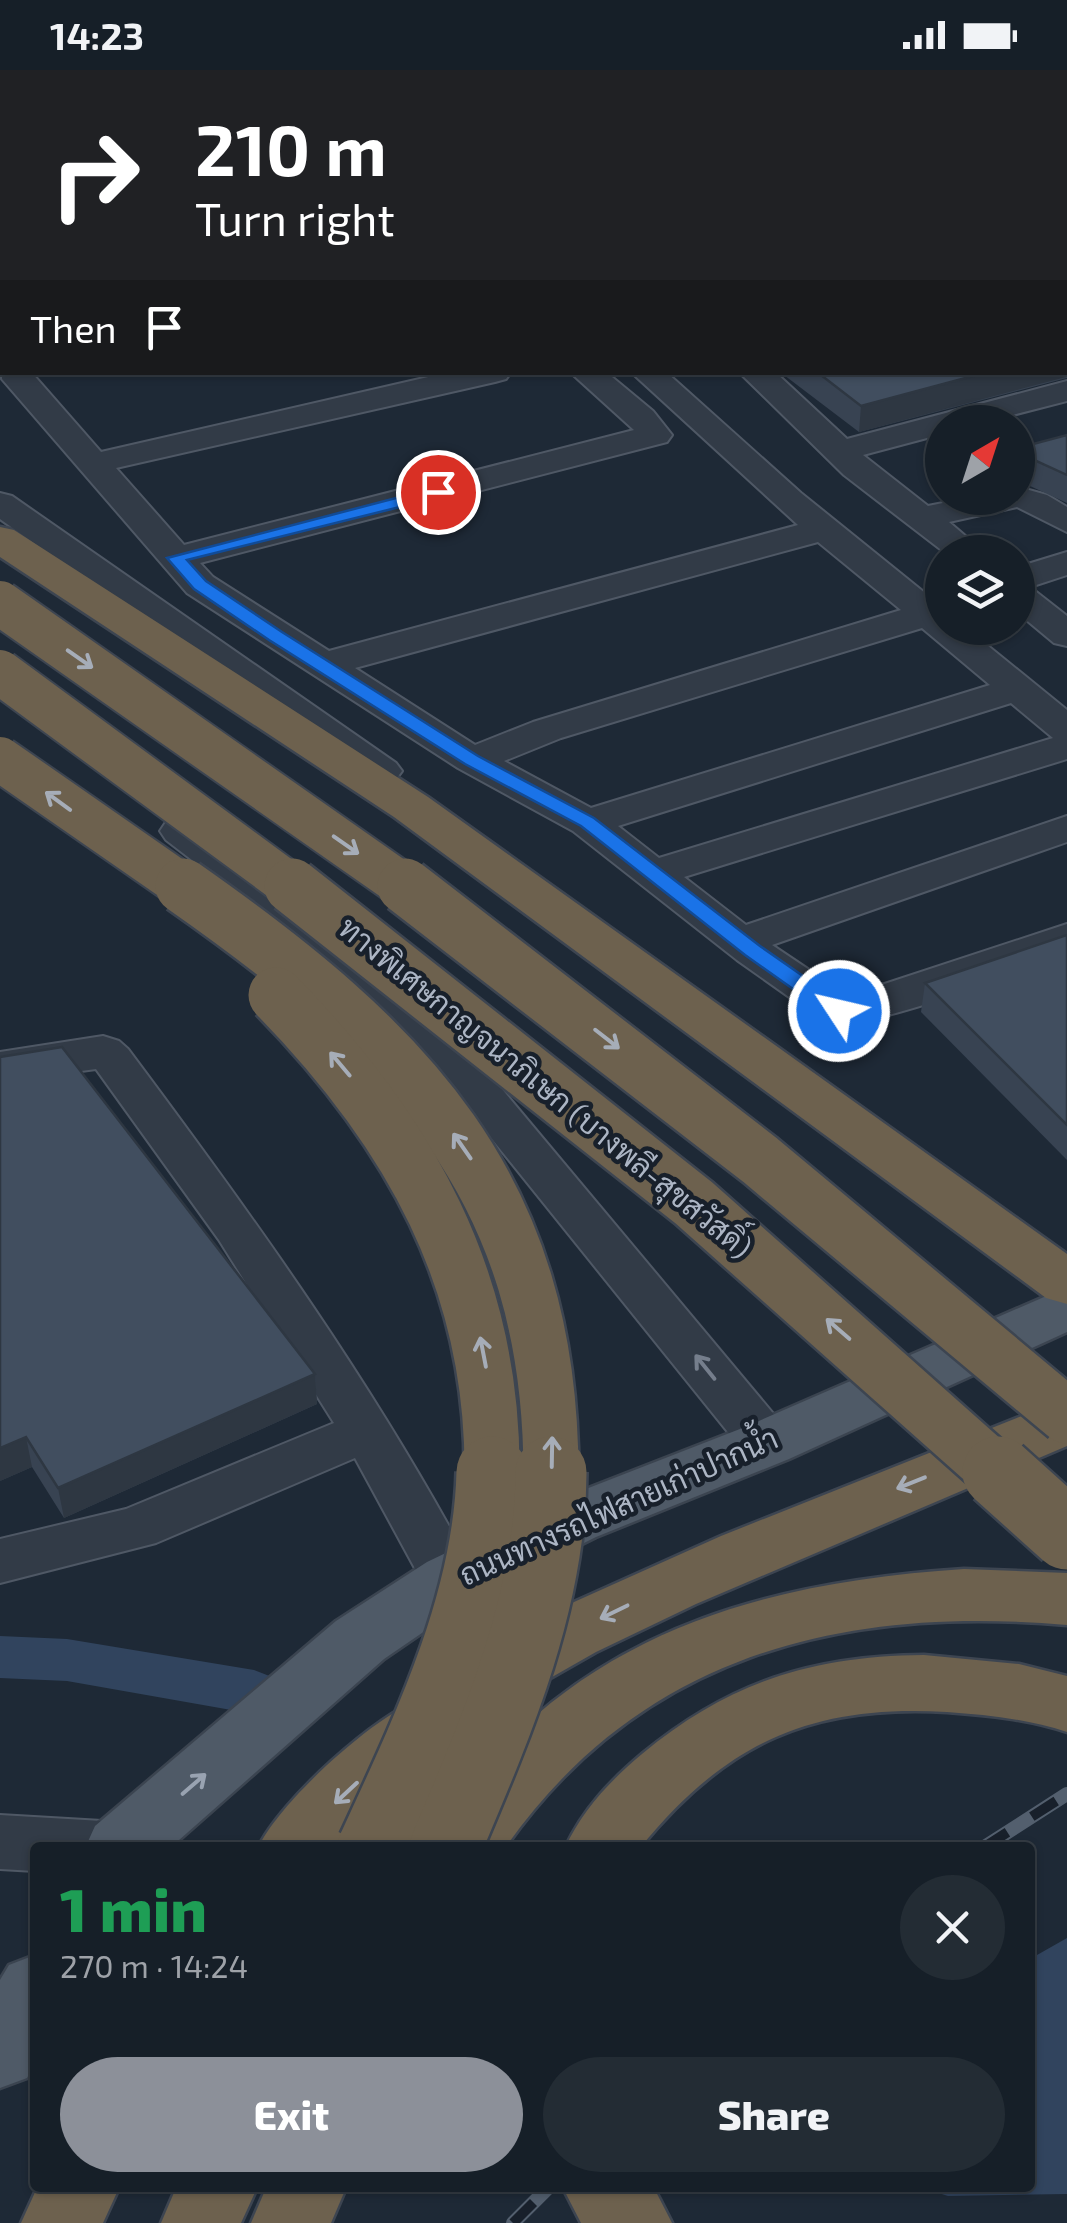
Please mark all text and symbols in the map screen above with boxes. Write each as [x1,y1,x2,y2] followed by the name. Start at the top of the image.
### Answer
[50,12,144,58] text: 14:23
[195,106,387,190] text: 210 m
[30,110,160,240] icon: right
[195,191,395,245] text: Turn right
[137,300,192,355] icon: arrive
[30,305,117,351] text: Then
[925,405,1035,515] north arrow
[925,405,1035,645] map controls
[396,450,481,535] pin
[411,465,466,520] icon: arrive
[925,535,1035,645] button: layers
[66,648,93,669] one-way arrow
[45,791,72,812] one-way arrow
[332,834,360,855] one-way arrow
[329,903,764,1268] street label: ทางพิเศษกาญจนาภิเษก (บางพลี-สุขสวัสดิ์)
[787,959,891,1063] position arrow
[593,1028,619,1050] one-way arrow
[329,1052,352,1077] one-way arrow
[452,1133,473,1161] one-way arrow
[826,1318,851,1341] one-way arrow
[472,1336,491,1368] one-way arrow
[694,1355,716,1381] one-way arrow
[451,1412,783,1592] street label: ถนนทางรถไฟสายเก่าปากน้ำ
[542,1437,561,1469] one-way arrow
[897,1475,927,1493] one-way arrow
[599,1604,629,1623] one-way arrow
[180,1773,206,1795] one-way arrow
[334,1781,358,1805] one-way arrow
[60,1872,207,1944] text: 1 min
[900,1875,1005,1980] button: close
[60,1946,248,1984] text: 270 m · 14:24
[60,2057,523,2172] button: Exit
[543,2057,1005,2172] button: Share

